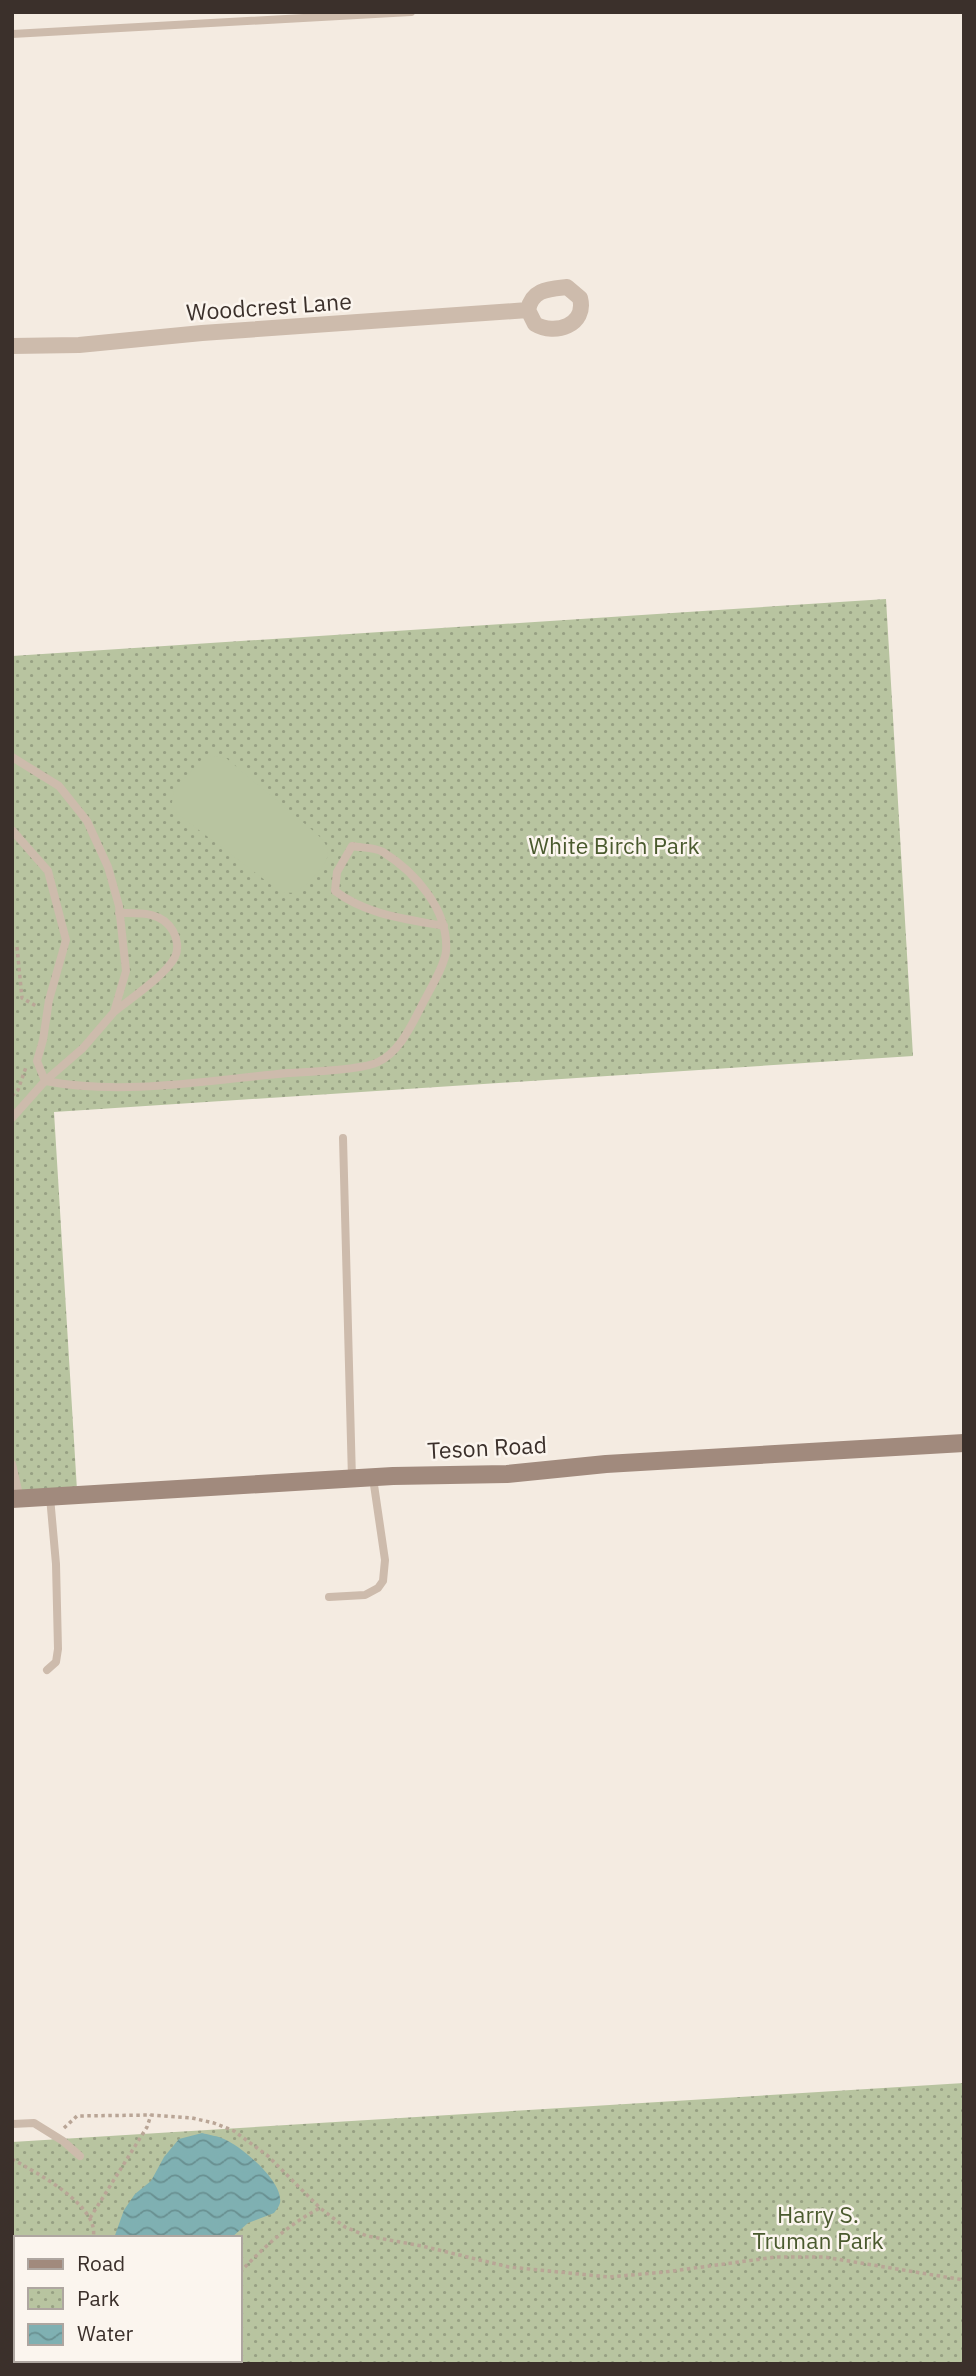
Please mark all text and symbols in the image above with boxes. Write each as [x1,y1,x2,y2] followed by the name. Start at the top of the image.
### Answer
[185,285,353,327] street label: Woodcrest Lane
[528,830,700,860] park label: White Birch Park
[426,1429,548,1465] street label: Teson Road
[752,2199,884,2255] park label: Harry S. Truman Park
[14,2236,242,2362] legend
[77,2249,125,2277] text: Road
[77,2284,120,2312] text: Park
[77,2319,134,2347] text: Water

